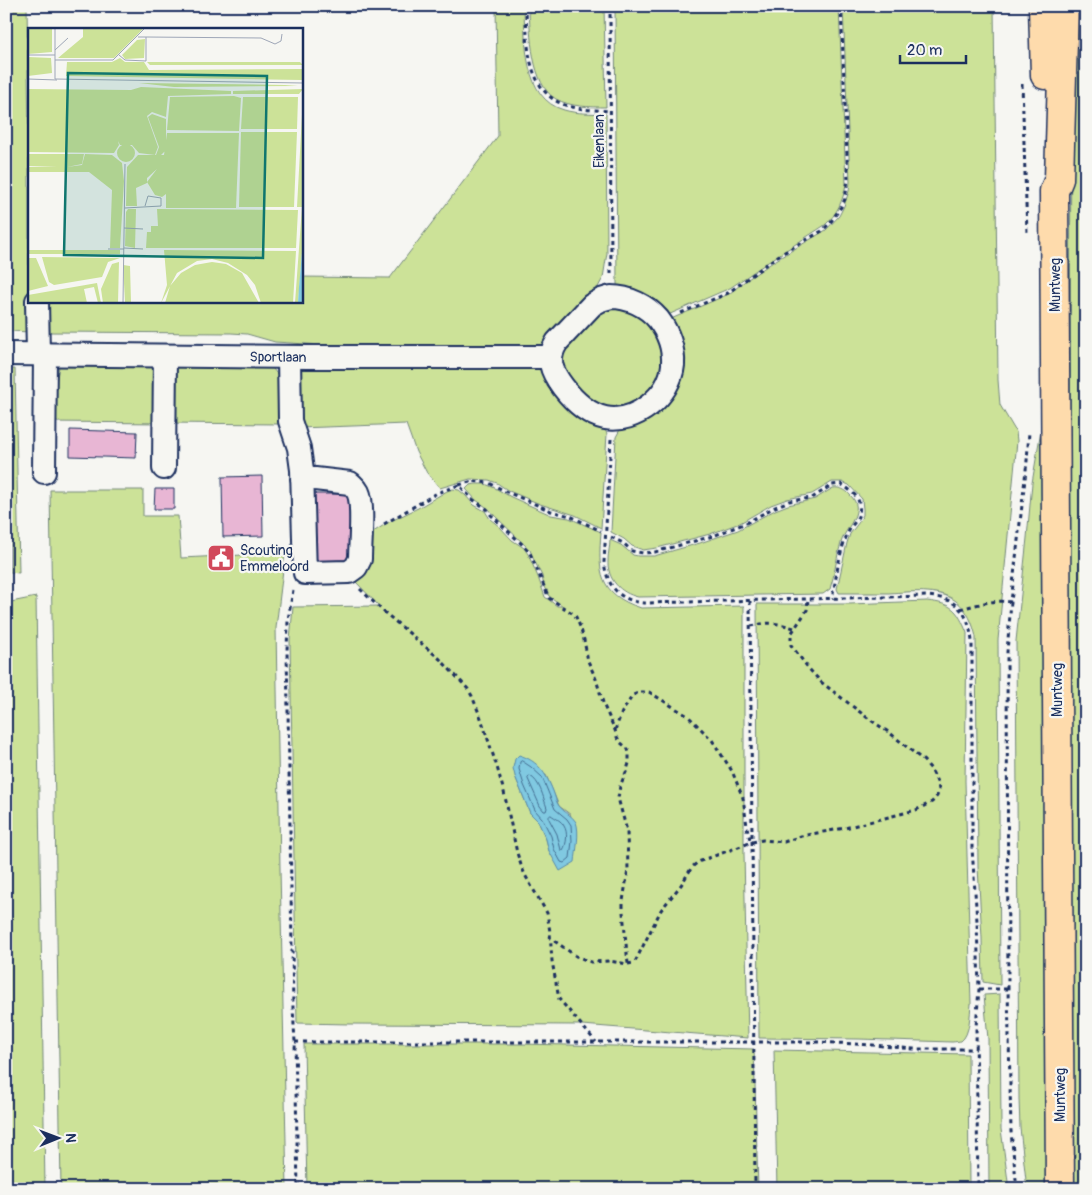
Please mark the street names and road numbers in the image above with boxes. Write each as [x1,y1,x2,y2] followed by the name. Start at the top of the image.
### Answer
[591,114,608,168] street label: Eikenlaan
[1047,258,1064,312] street label: Muntweg
[249,348,307,366] street label: Sportlaan
[1049,663,1066,717] street label: Muntweg
[1052,1068,1069,1122] street label: Muntweg

